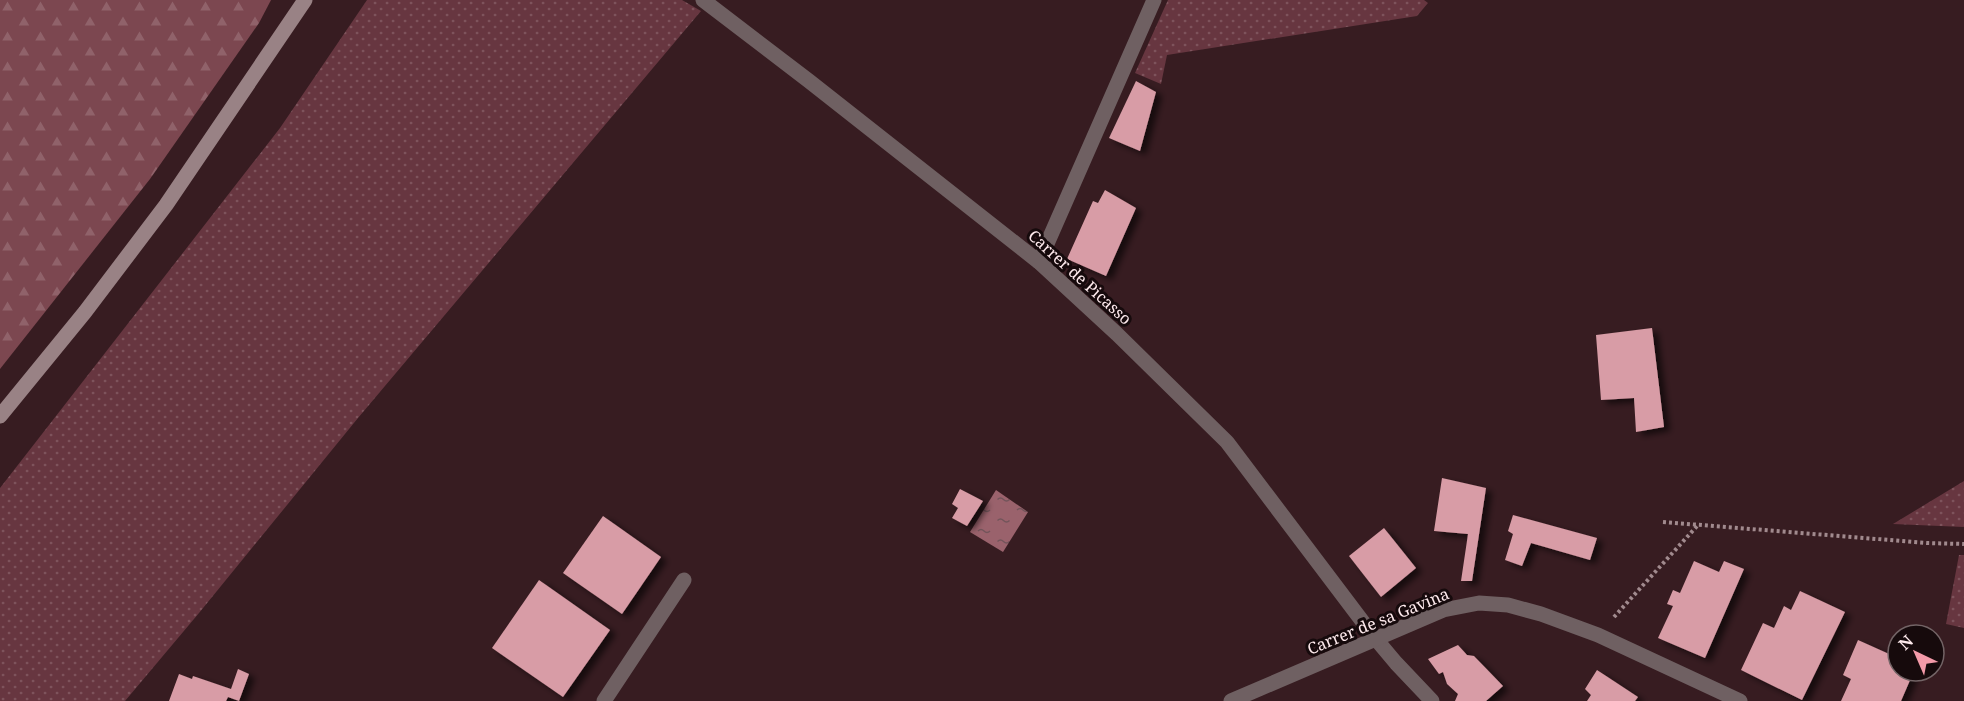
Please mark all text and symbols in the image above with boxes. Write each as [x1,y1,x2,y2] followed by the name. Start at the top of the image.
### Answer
[1024,225,1136,329] street label: Carrer de Picasso
[1304,582,1452,660] street label: Carrer de sa Gavina
[1886,623,1946,683] north arrow
[1893,630,1918,655] text: N

